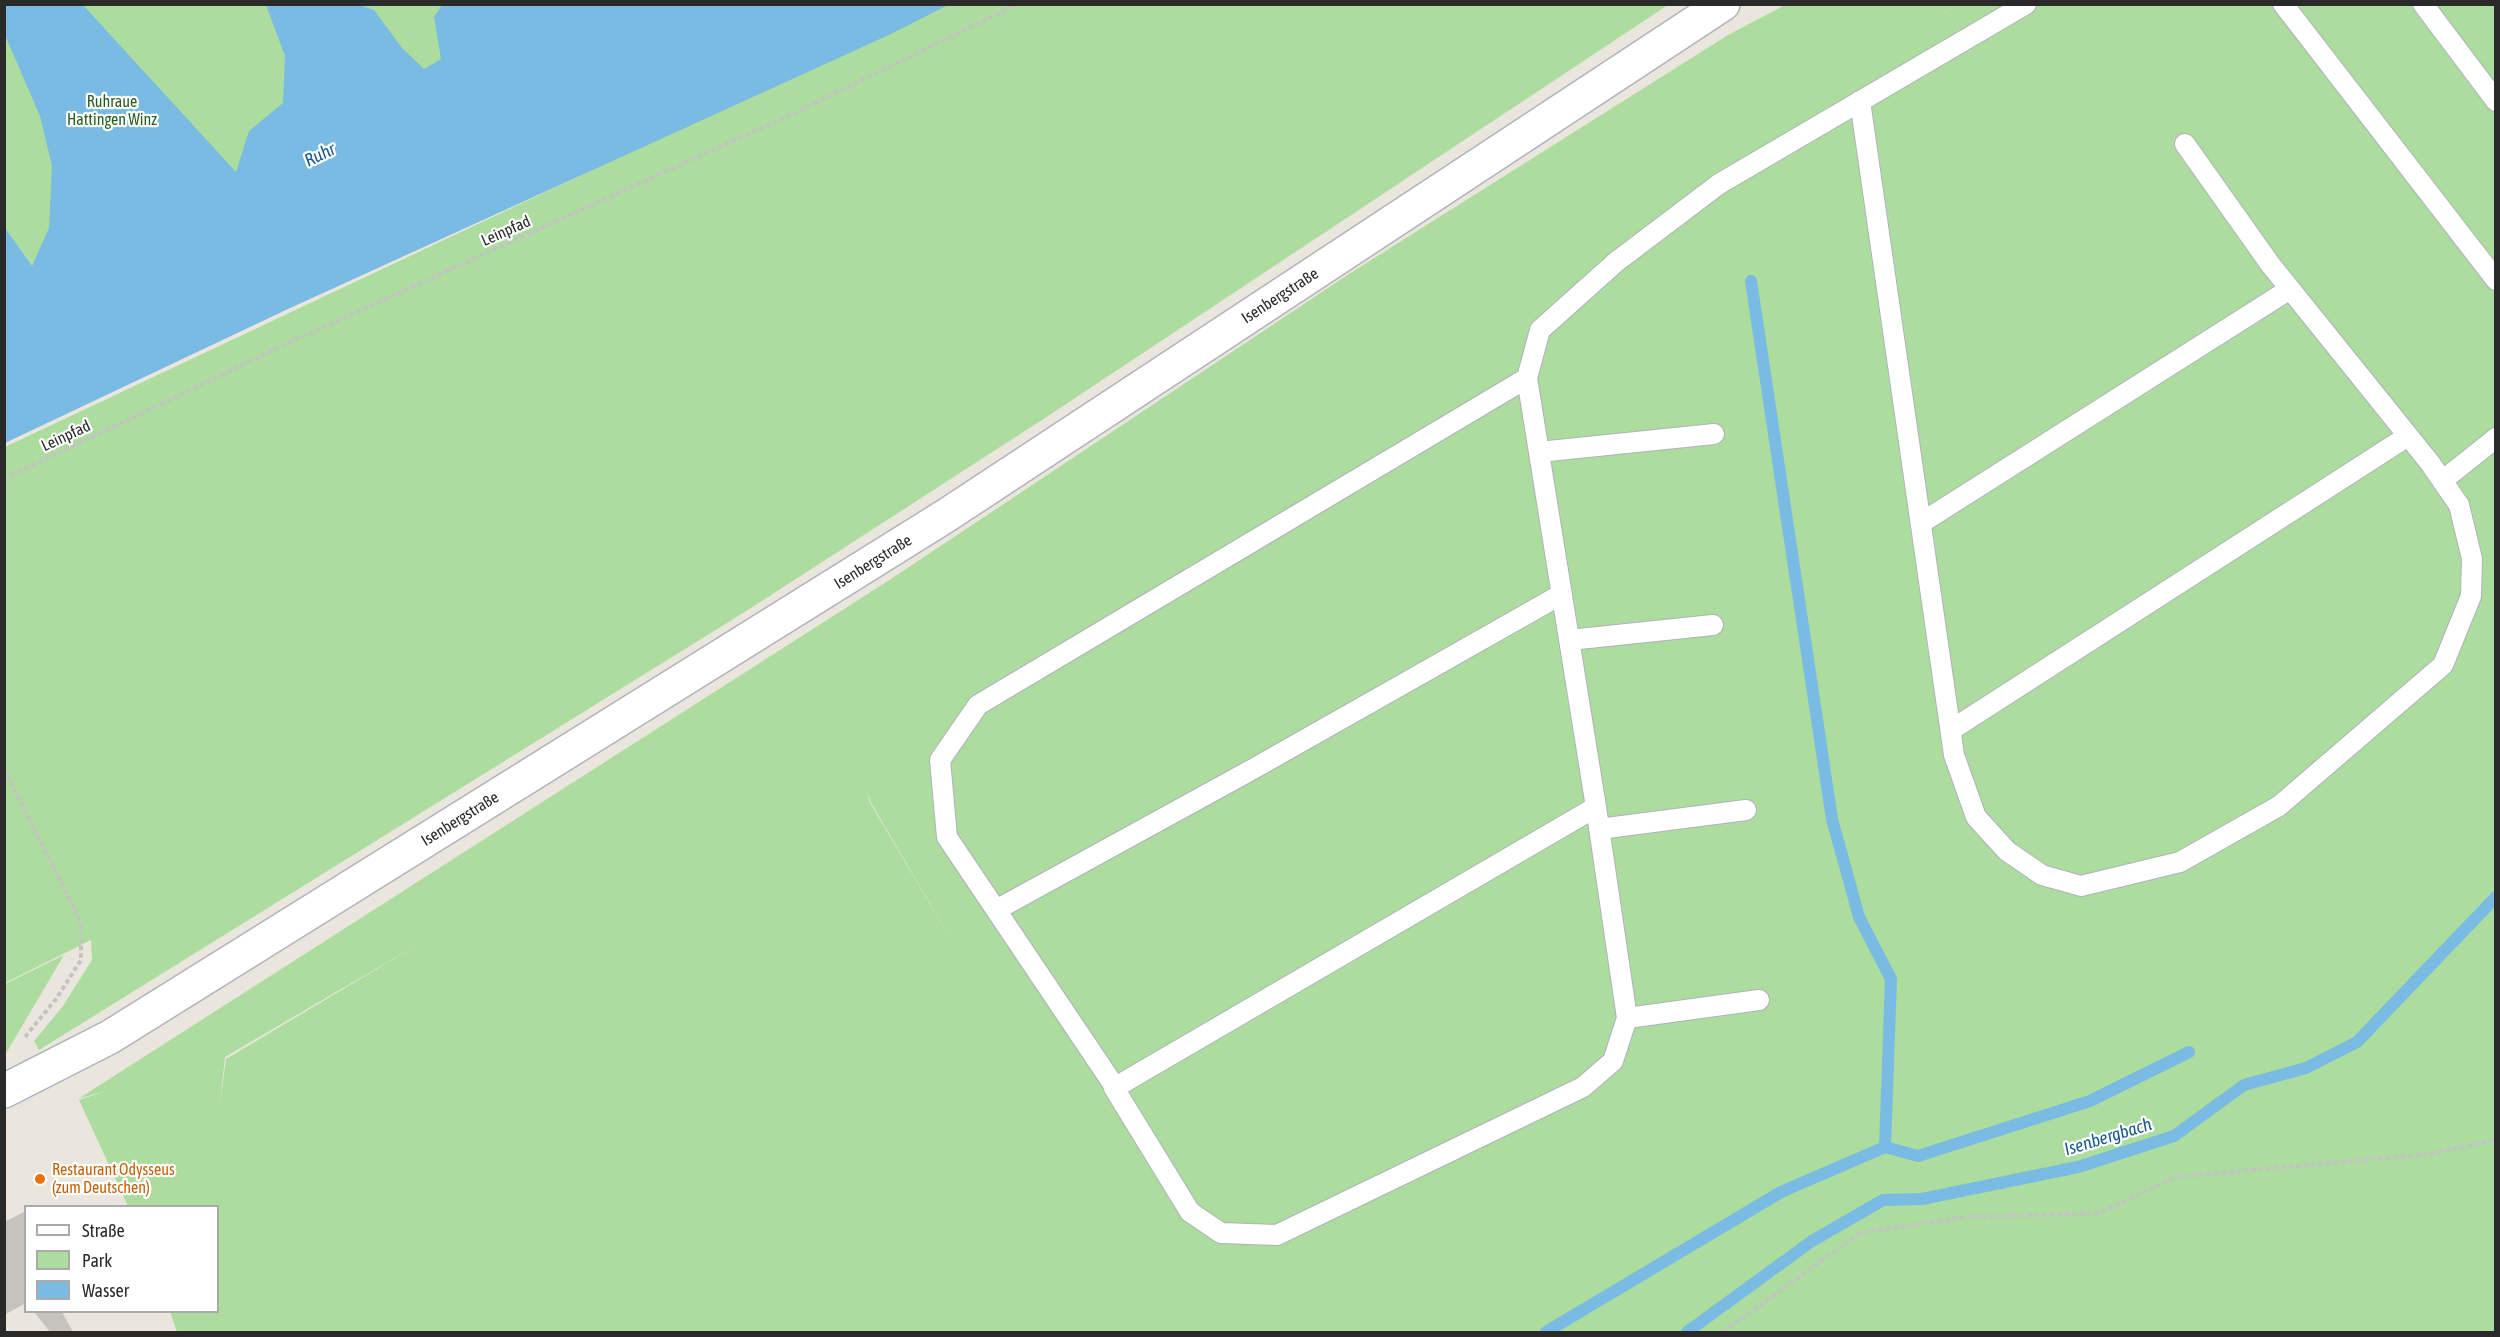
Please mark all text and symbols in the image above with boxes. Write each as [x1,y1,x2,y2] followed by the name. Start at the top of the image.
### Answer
[67,92,157,130] park label: Ruhraue Hattingen Winz
[301,138,339,172] water label: Ruhr
[478,212,534,250] street label: Leinpfad
[1238,264,1322,328] street label: Isenbergstraße
[38,416,94,456] street label: Leinpfad
[831,531,915,593] street label: Isenbergstraße
[418,788,502,850] street label: Isenbergstraße
[2062,1114,2154,1160] water label: Isenbergbach
[52,1160,175,1198] place label: Restaurant Odysseus (zum Deutschen)
[33,1172,47,1186] marker: Restaurant Odysseus (zum Deutschen)
[24,1205,219,1313] legend
[82,1220,125,1241] text: Straße
[82,1250,112,1271] text: Park
[82,1280,129,1301] text: Wasser

